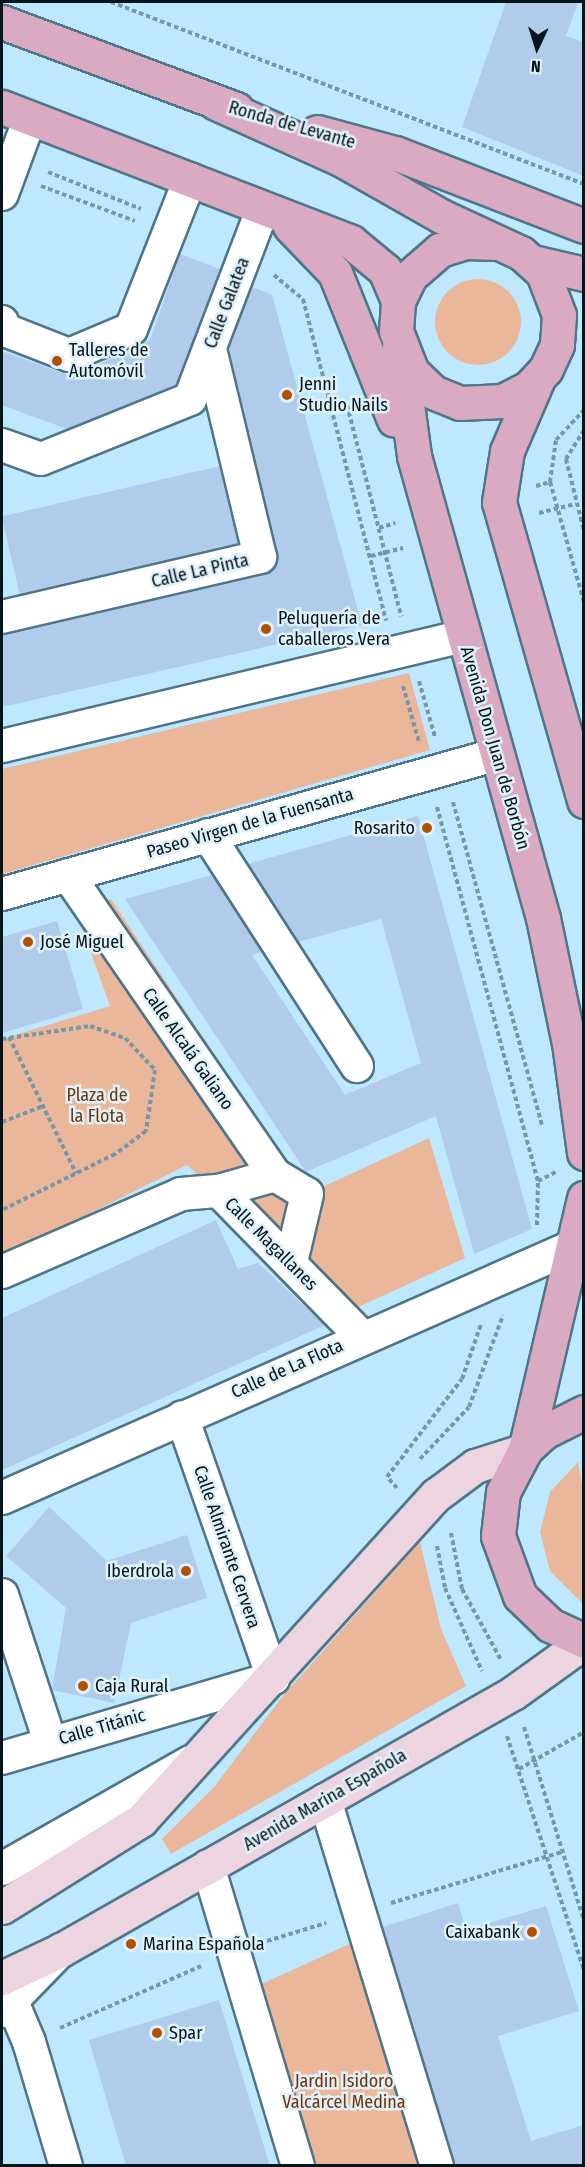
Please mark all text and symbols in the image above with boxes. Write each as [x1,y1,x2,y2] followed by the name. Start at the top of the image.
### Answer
[507,18,567,78] north arrow
[530,57,541,76] text: N
[226,97,358,153] street label: Ronda de Levante
[200,254,254,352] street label: Calle Galatea
[69,340,149,382] place label: Talleres de Automóvil
[50,354,64,368] marker: Talleres de Automóvil
[299,374,388,416] place label: Jenni Studio Nails
[280,388,294,402] marker: Jenni Studio Nails
[149,549,251,593] street label: Calle La Pinta
[278,608,390,650] place label: Peluquería de caballeros Vera
[259,622,273,636] marker: Peluquería de caballeros Vera
[456,644,534,852] street label: Avenida Don Juan de Borbón
[144,783,356,863] street label: Paseo Virgen de la Fuensanta
[354,817,415,839] place label: Rosarito
[420,821,434,835] marker: Rosarito
[40,931,124,953] place label: José Miguel
[21,935,35,949] marker: José Miguel
[138,984,238,1114] street label: Calle Alcalá Galiano
[66,1085,128,1128] park label: Plaza de la Flota
[220,1193,322,1295] street label: Calle Magallanes
[228,1335,346,1403] street label: Calle de La Flota
[189,1463,265,1631] street label: Calle Almirante Cervera
[107,1560,174,1582] place label: Iberdrola
[179,1564,193,1578] marker: Iberdrola
[95,1675,169,1697] place label: Caja Rural
[76,1679,90,1693] marker: Caja Rural
[56,1704,148,1750] street label: Calle Titánic
[240,1744,410,1856] street label: Avenida Marina Española
[445,1921,520,1943] place label: Caixabank
[525,1925,539,1939] marker: Caixabank
[143,1933,265,1955] place label: Marina Española
[124,1937,138,1951] marker: Marina Española
[169,2022,202,2044] place label: Spar
[150,2026,164,2040] marker: Spar
[282,2071,406,2114] park label: Jardin Isidoro Valcárcel Medina

